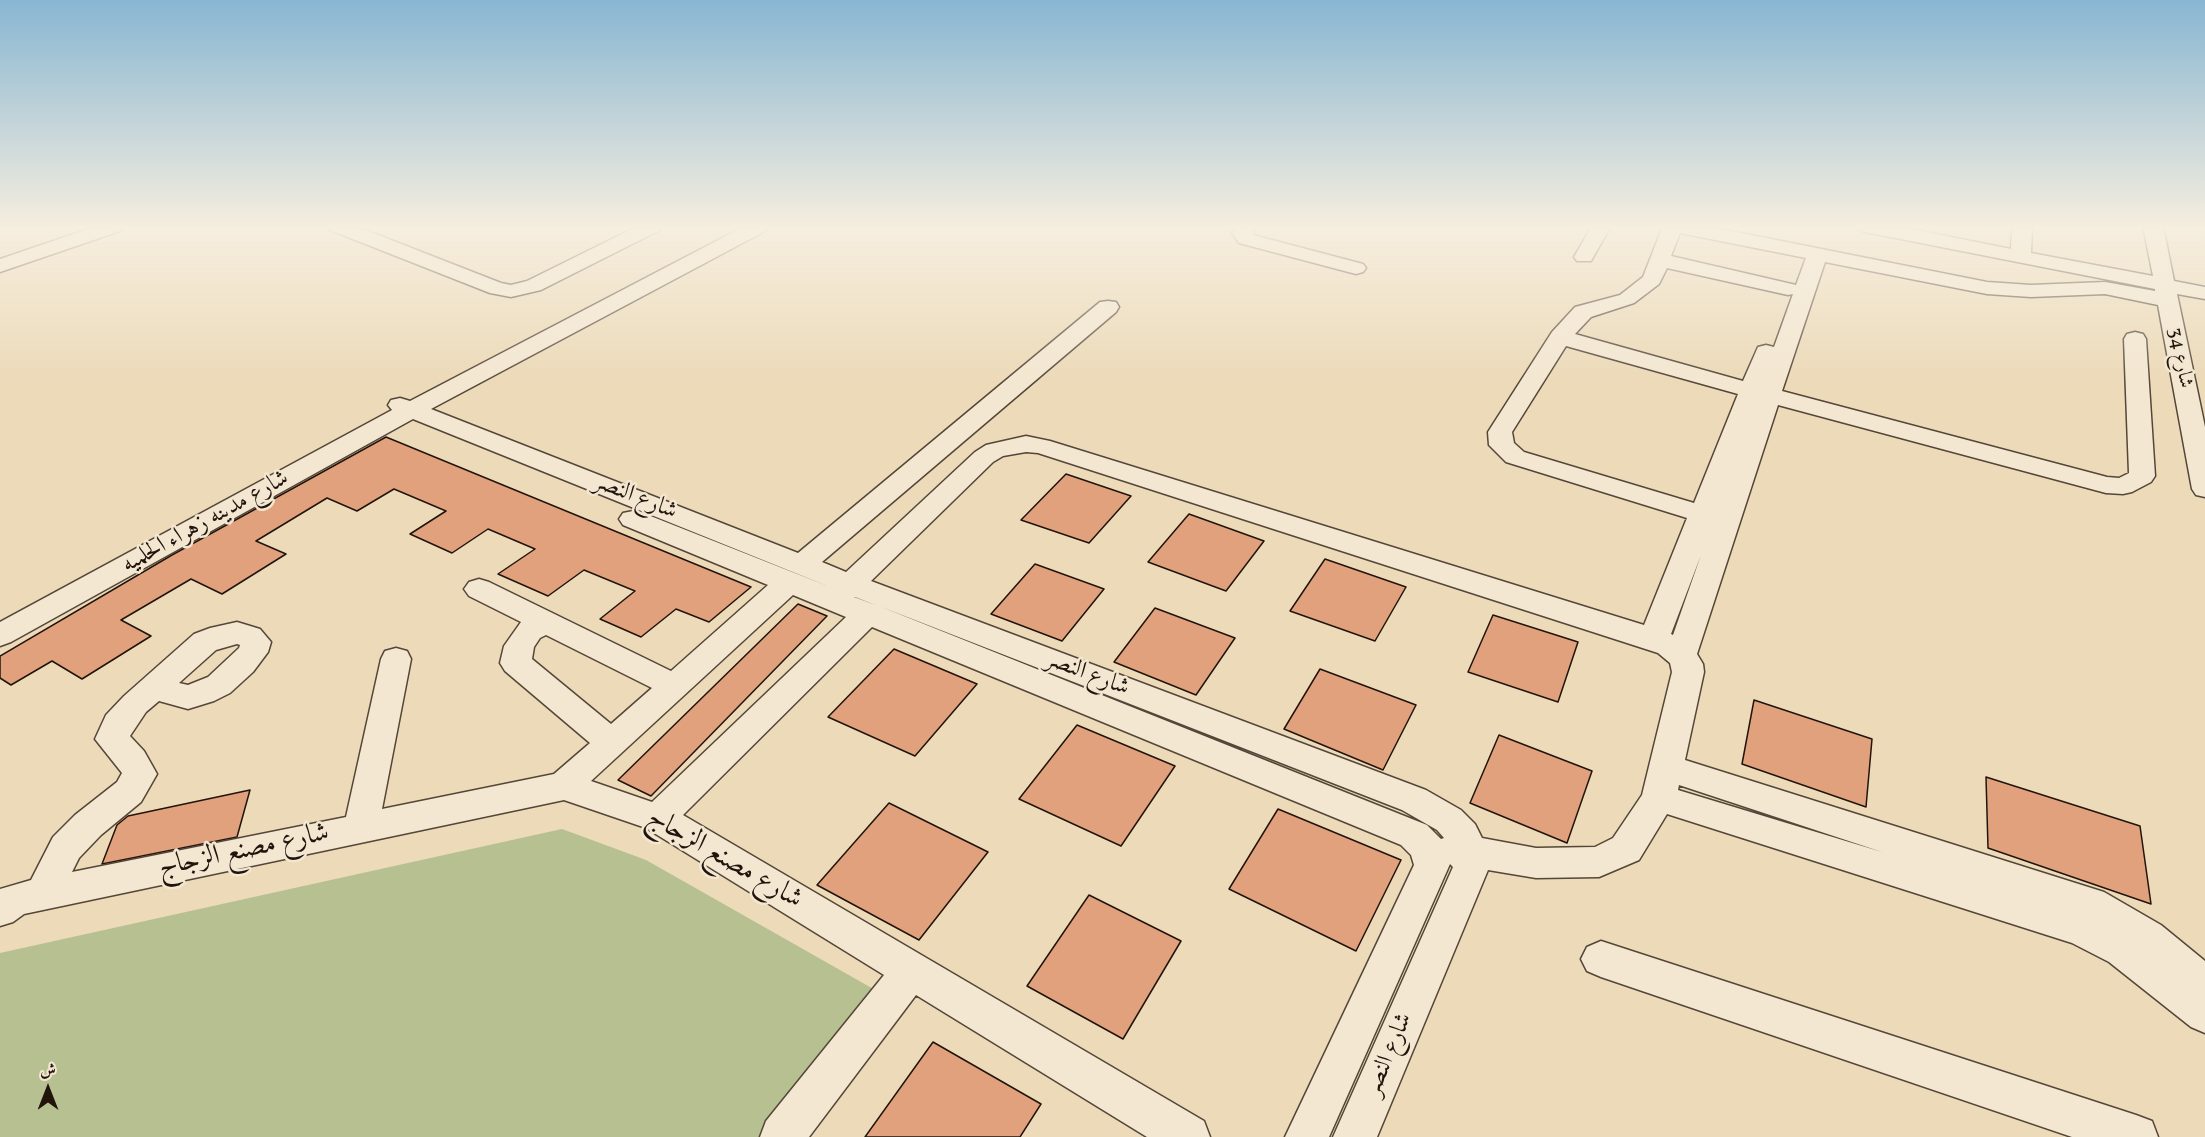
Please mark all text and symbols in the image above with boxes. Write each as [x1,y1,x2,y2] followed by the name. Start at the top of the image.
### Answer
[2161,326,2197,390] street label: شارع 34
[117,465,295,581] street label: شارع مدينه زهراء الحلميه
[589,468,681,528] street label: شارع النصر
[1041,646,1133,704] street label: شارع النصر
[640,802,808,918] street label: شارع مصنع الزجاج
[156,818,332,886] street label: شارع مصنع الزجاج
[1360,1009,1420,1101] street label: شارع النصر
[18,1059,78,1119] north arrow
[40,1060,56,1082] text: ش

